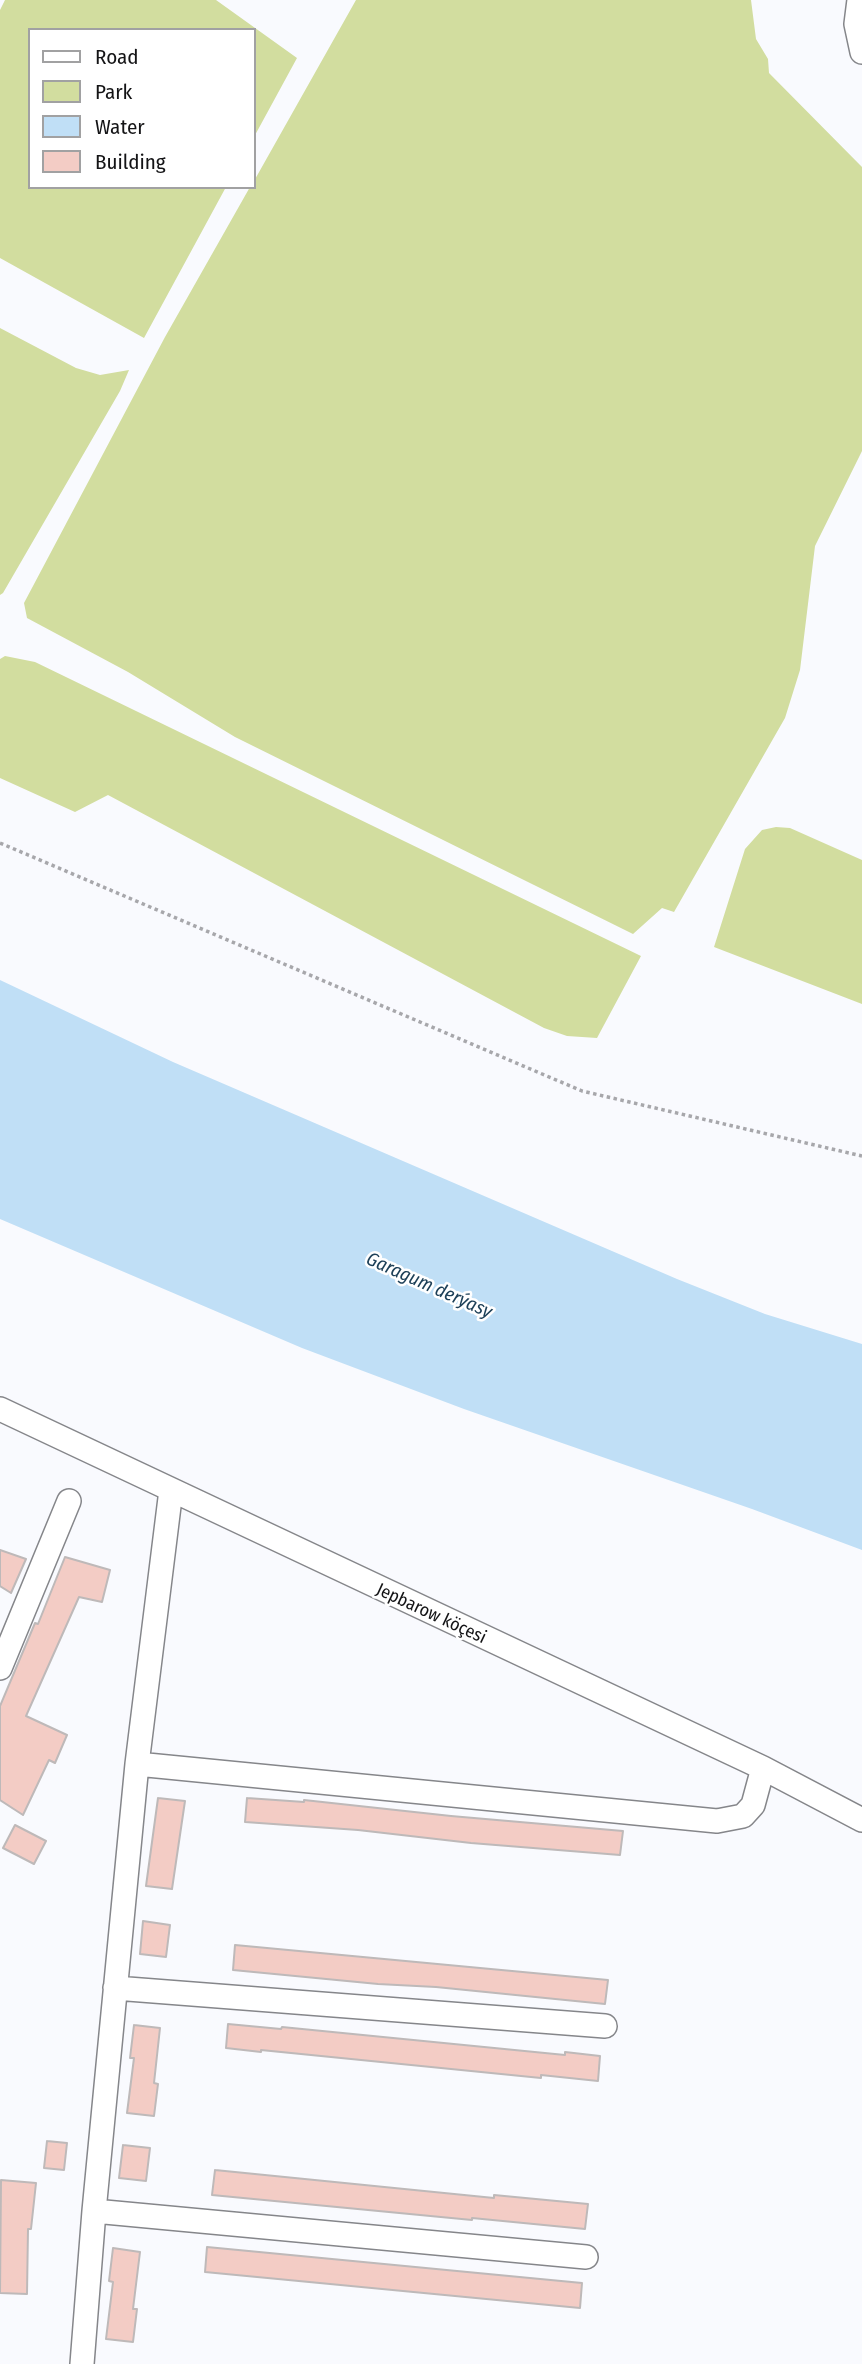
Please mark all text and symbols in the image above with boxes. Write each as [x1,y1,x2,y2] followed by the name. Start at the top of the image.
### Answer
[28,28,256,189] legend
[95,44,139,70] text: Road
[95,79,132,105] text: Park
[95,114,145,140] text: Water
[95,149,166,175] text: Building
[363,1248,495,1324] water label: Garagum derýasy
[372,1579,490,1649] street label: Jepbarow köçesi

